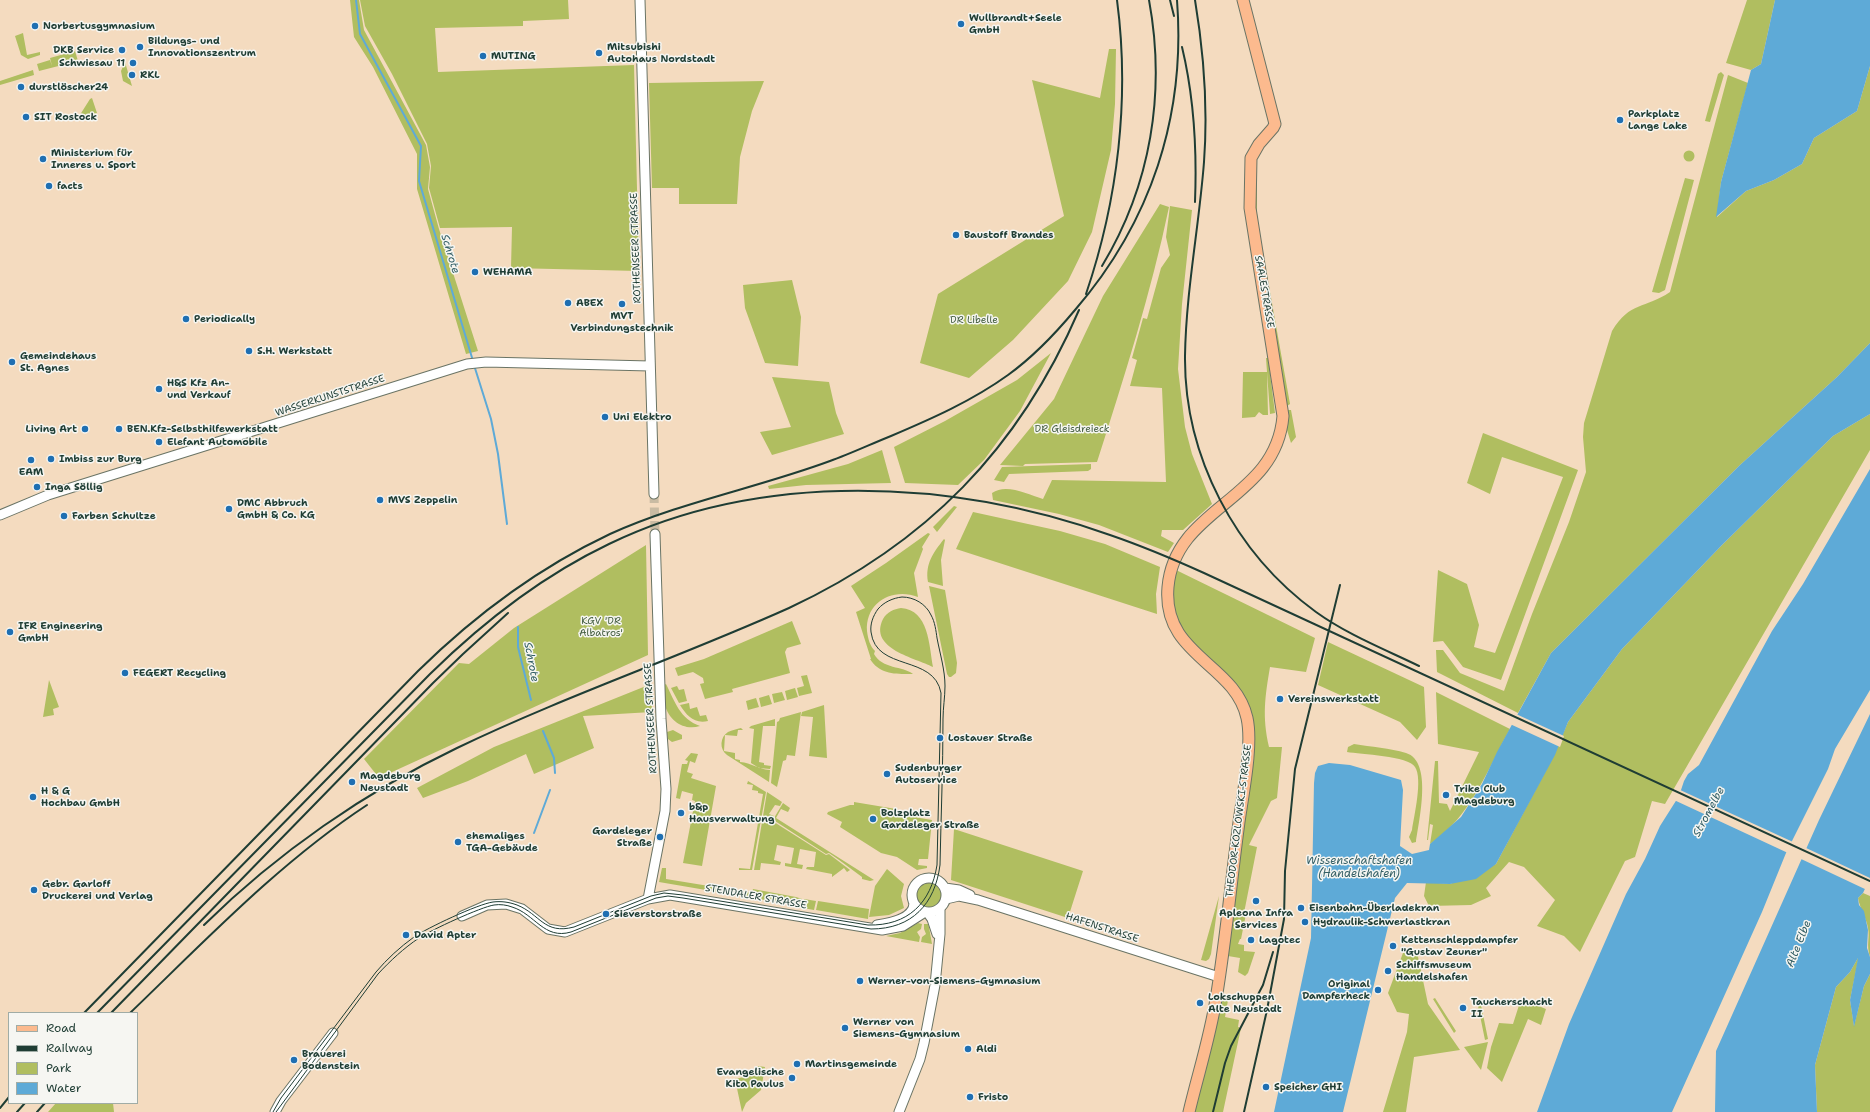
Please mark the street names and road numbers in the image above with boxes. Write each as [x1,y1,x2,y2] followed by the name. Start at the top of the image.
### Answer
[628,192,644,304] street label: ROTHENSEER STRASSE
[1252,255,1276,329] street label: SAALESTRASSE
[274,373,386,419] street label: WASSERKUNSTSTRASSE
[642,662,660,774] street label: ROTHENSEER STRASSE
[1224,744,1254,898] street label: THEODOR-KOZLOWSKI-STRASSE
[704,882,808,912] street label: STENDALER STRASSE
[1064,911,1140,945] street label: HAFENSTRASSE

